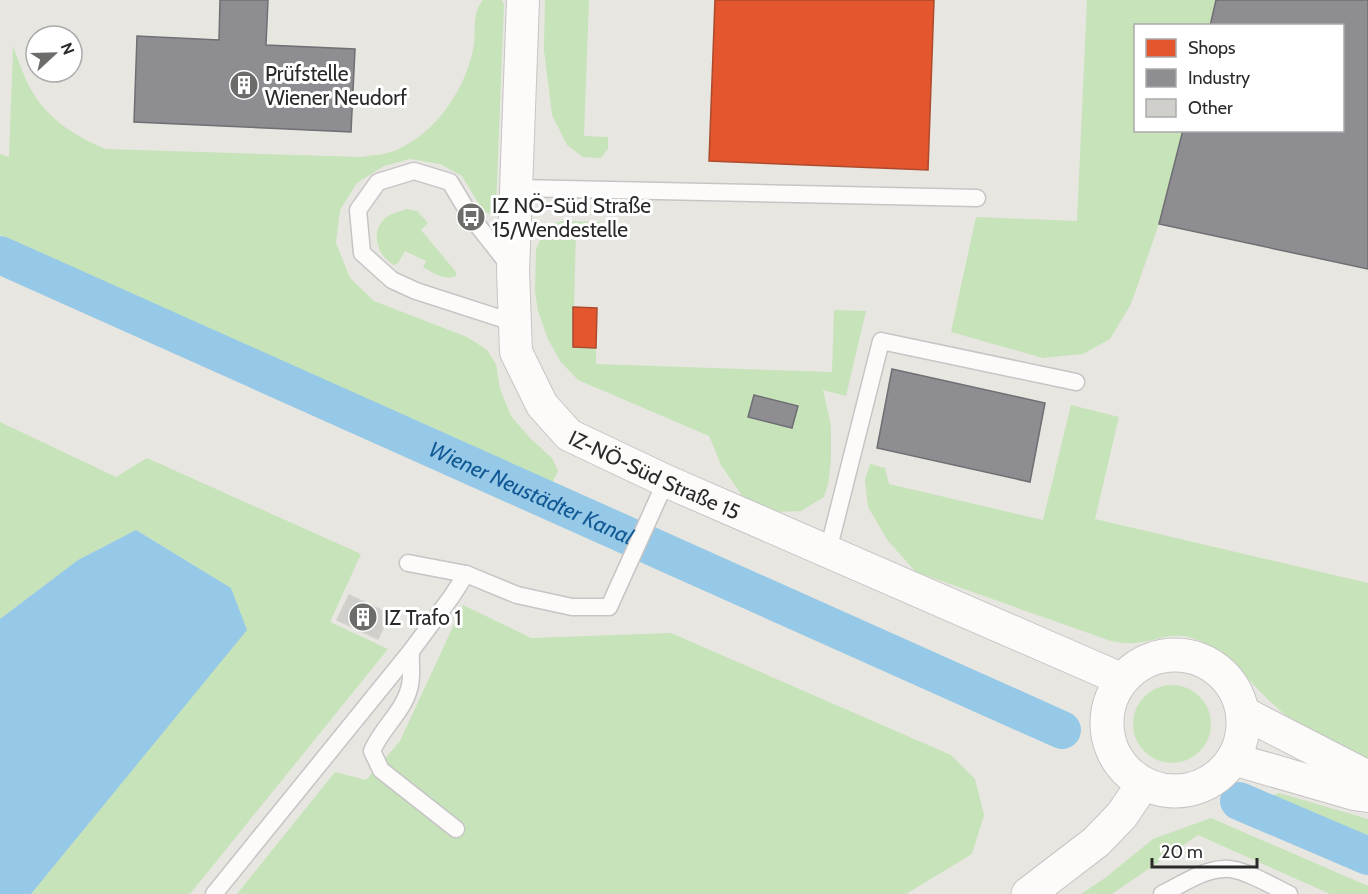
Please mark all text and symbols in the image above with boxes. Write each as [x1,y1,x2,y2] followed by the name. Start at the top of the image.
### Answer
[24,24,84,84] north arrow
[1134,24,1344,132] legend
[1188,37,1236,59] text: Shops
[57,40,78,57] text: N
[265,61,407,110] place label: Prüfstelle Wiener Neudorf
[1188,67,1250,89] text: Industry
[228,69,260,101] building icon: Prüfstelle Wiener Neudorf
[1188,97,1233,119] text: Other
[492,193,651,242] place label: IZ NÖ-Süd Straße 15/Wendestelle
[455,201,487,233] bus stop icon: IZ NÖ-Süd Straße 15/Wendestelle
[565,424,744,524] street label: IZ-NÖ-Süd Straße 15
[425,435,639,550] water label: Wiener Neustädter Kanal
[347,601,379,633] building icon: IZ Trafo 1
[384,605,461,630] place label: IZ Trafo 1
[1152,831,1257,869] scale bar
[1161,841,1203,863] text: 20 m

